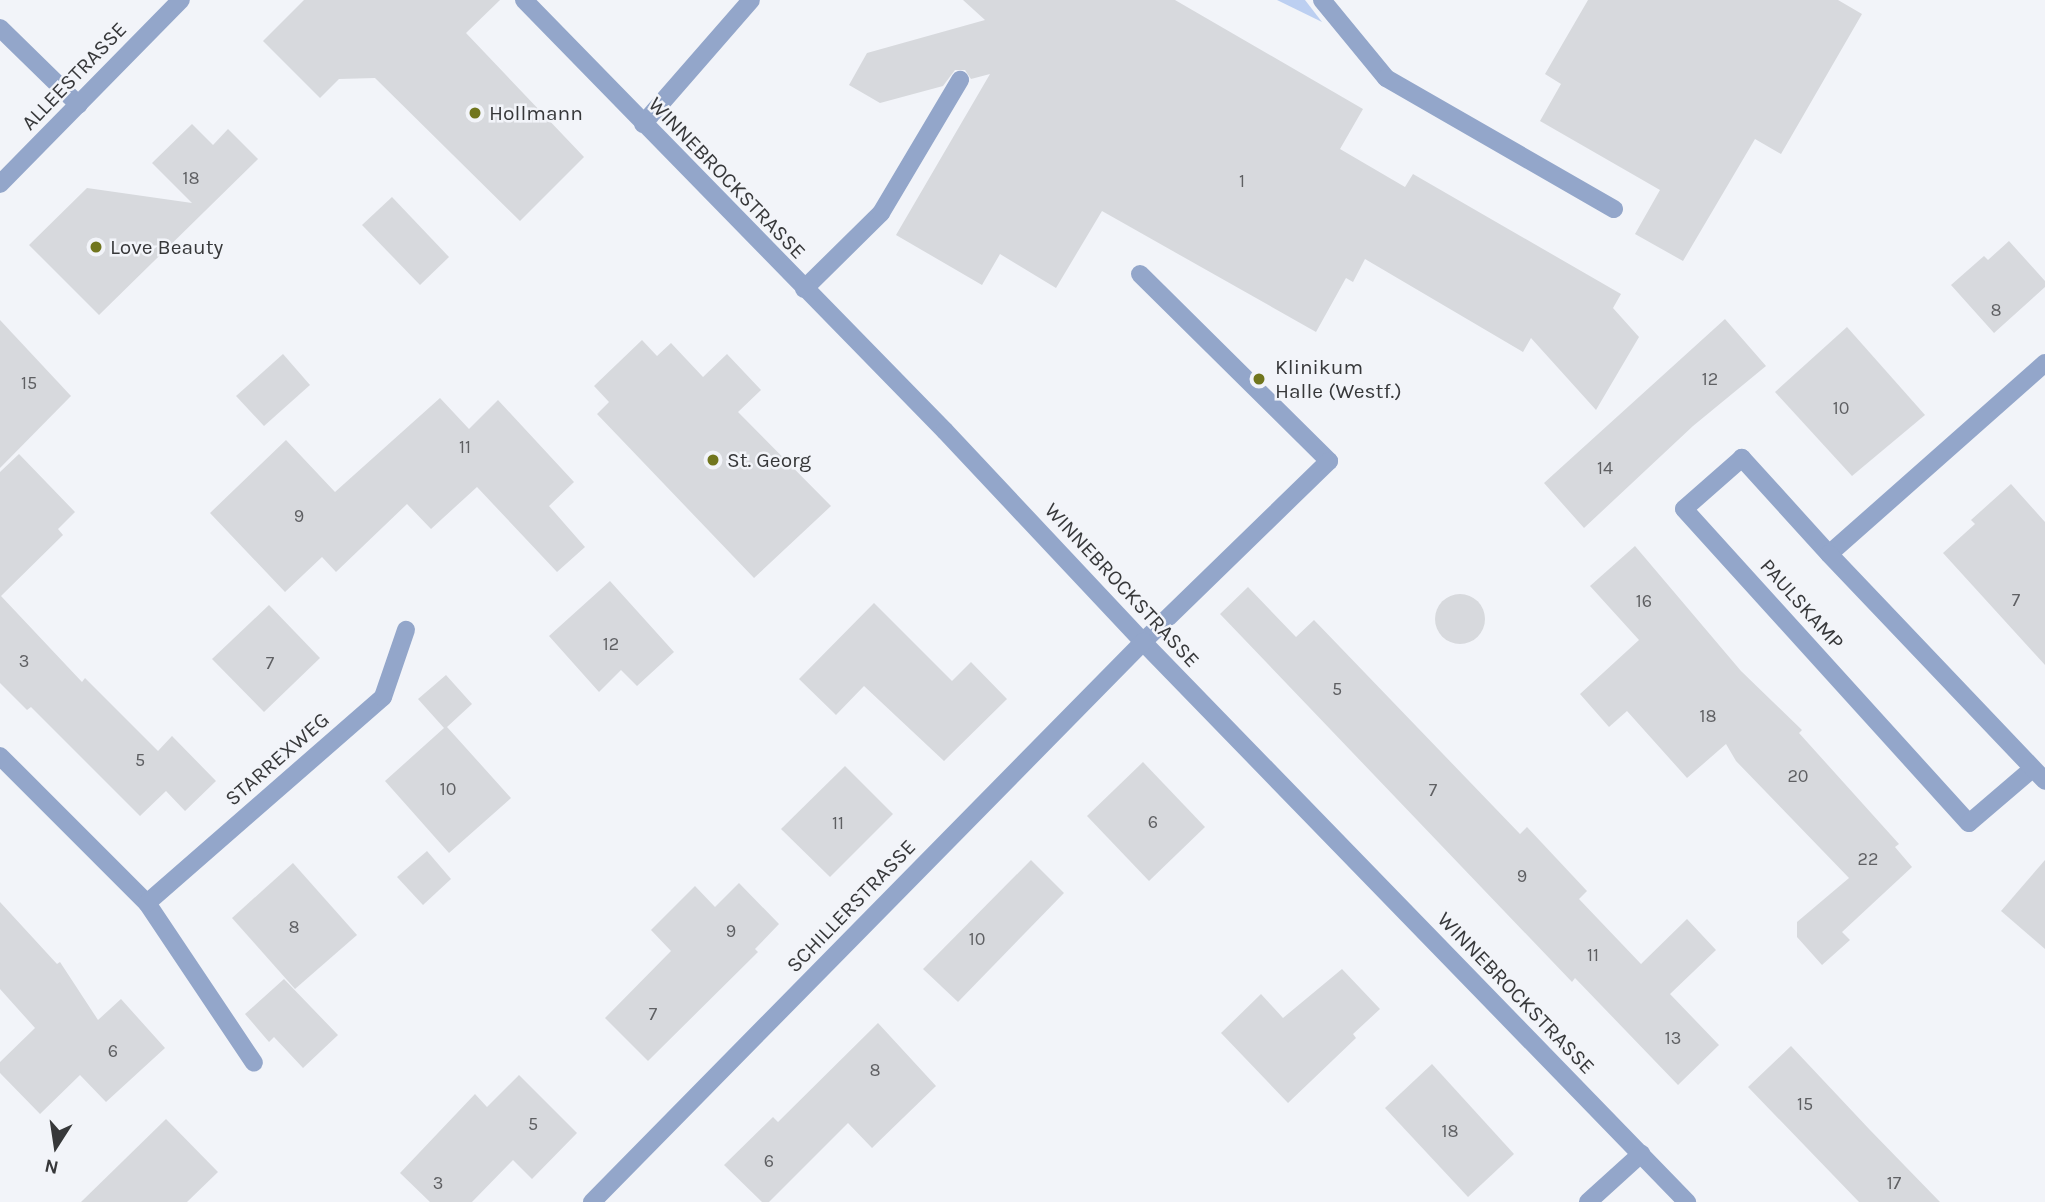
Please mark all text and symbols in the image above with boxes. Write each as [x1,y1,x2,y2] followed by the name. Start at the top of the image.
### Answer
[16,17,132,135] street label: ALLEESTRASSE
[643,92,811,264] street label: WINNEBROCKSTRASSE
[489,100,583,126] place label: Hollmann
[467,105,483,121] marker: Hollmann
[182,167,200,189] house number: 18
[1239,170,1245,192] house number: 1
[110,234,223,260] place label: Love Beauty
[88,239,104,255] marker: Love Beauty
[1990,299,2002,321] house number: 8
[1275,354,1402,404] place label: Klinikum Halle (Westf.)
[1702,368,1718,390] house number: 12
[1249,369,1269,389] marker: Klinikum Halle (Westf.)
[21,372,37,394] house number: 15
[1833,397,1849,419] house number: 10
[459,436,471,458] house number: 11
[727,447,811,473] place label: St. Georg
[705,452,721,468] marker: St. Georg
[1597,457,1613,479] house number: 14
[1039,498,1205,672] street label: WINNEBROCKSTRASSE
[294,505,304,527] house number: 9
[1755,553,1849,655] street label: PAULSKAMP
[2012,589,2020,611] house number: 7
[1636,590,1652,612] house number: 16
[603,633,619,655] house number: 12
[19,650,29,672] house number: 3
[266,652,274,674] house number: 7
[1332,678,1342,700] house number: 5
[1699,705,1717,727] house number: 18
[220,707,334,811] street label: STARREXWEG
[135,749,145,771] house number: 5
[1787,765,1809,787] house number: 20
[440,778,456,800] house number: 10
[1429,779,1437,801] house number: 7
[1148,811,1158,833] house number: 6
[832,812,844,834] house number: 11
[781,834,921,978] street label: SCHILLERSTRASSE
[1858,848,1878,870] house number: 22
[1517,865,1527,887] house number: 9
[1432,907,1600,1079] street label: WINNEBROCKSTRASSE
[288,916,300,938] house number: 8
[726,920,736,942] house number: 9
[969,928,985,950] house number: 10
[1587,944,1599,966] house number: 11
[649,1003,657,1025] house number: 7
[1665,1027,1681,1049] house number: 13
[108,1040,118,1062] house number: 6
[869,1059,881,1081] house number: 8
[1797,1093,1813,1115] house number: 15
[21,1111,91,1181] north arrow
[528,1113,538,1135] house number: 5
[1441,1120,1459,1142] house number: 18
[764,1150,774,1172] house number: 6
[43,1154,61,1179] text: N
[433,1172,443,1194] house number: 3
[1887,1172,1901,1194] house number: 17

